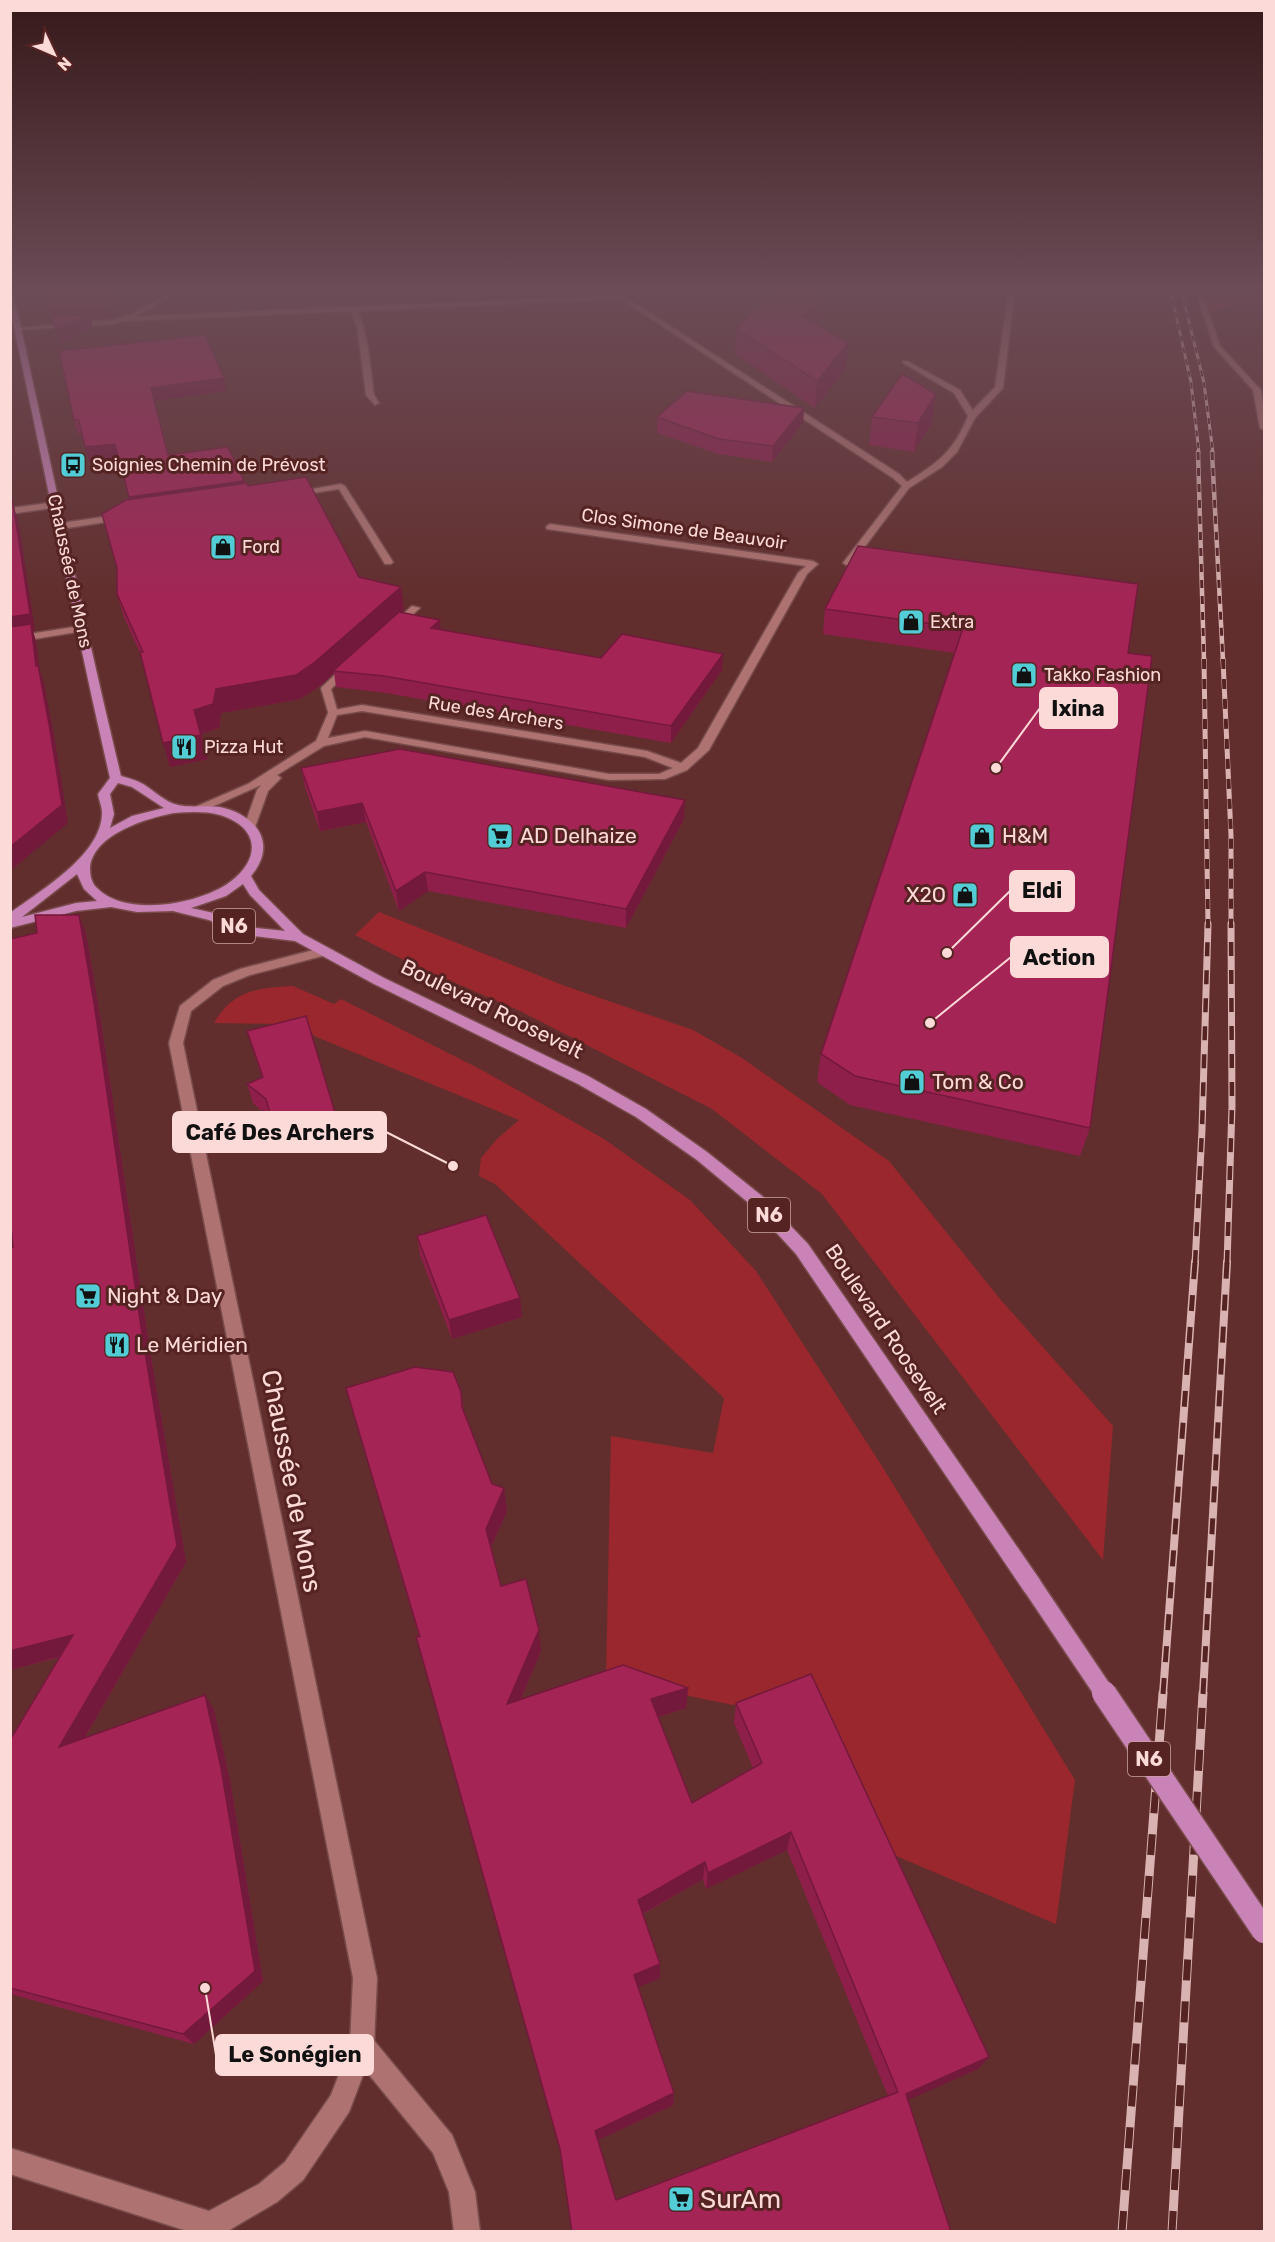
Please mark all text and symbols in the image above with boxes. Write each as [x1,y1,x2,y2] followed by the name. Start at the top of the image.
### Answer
[24,24,84,84] north arrow
[54,53,75,75] text: N
[58,450,88,480] bus stop icon: Soignies Chemin de Prévost
[92,454,326,476] place label: Soignies Chemin de Prévost
[43,492,97,650] street label: Chaussée de Mons
[580,504,788,554] street label: Clos Simone de Beauvoir
[208,532,238,562] shop icon: Ford
[242,536,280,558] place label: Ford
[896,607,926,637] shop icon: Extra
[930,611,974,633] place label: Extra
[1009,660,1039,690] shop icon: Takko Fashion
[1044,664,1161,686] place label: Takko Fashion
[1040,688,1117,728] callout: Ixina
[427,691,565,735] street label: Rue des Archers
[1051,695,1105,722] text: Ixina
[169,732,199,762] restaurant icon: Pizza Hut
[204,736,283,758] place label: Pizza Hut
[485,821,515,851] supermarket icon: AD Delhaize
[967,821,997,851] shop icon: H&M
[520,823,637,848] place label: AD Delhaize
[1002,823,1048,848] place label: H&M
[1010,871,1074,911] callout: Eldi
[1022,877,1062,904] text: Eldi
[950,880,980,910] shop icon: X2O
[906,882,946,907] place label: X2O
[213,909,255,943] road number: N6
[1011,937,1108,977] callout: Action
[1023,944,1095,971] text: Action
[397,954,587,1064] street label: Boulevard Roosevelt
[897,1067,927,1097] shop icon: Tom & Co
[932,1069,1024,1094] place label: Tom & Co
[173,1112,386,1152] callout: Café Des Archers
[186,1119,374,1146] text: Café Des Archers
[748,1198,790,1232] road number: N6
[820,1239,953,1418] street label: Boulevard Roosevelt
[73,1281,103,1311] supermarket icon: Night & Day
[107,1283,223,1308] place label: Night & Day
[102,1330,132,1360] restaurant icon: Le Méridien
[136,1332,248,1357] place label: Le Méridien
[255,1367,328,1595] street label: Chaussée de Mons
[1128,1742,1170,1776] road number: N6
[216,2035,373,2075] callout: Le Sonégien
[228,2041,362,2068] text: Le Sonégien
[666,2184,696,2214] supermarket icon: SurAm
[700,2184,781,2215] place label: SurAm

